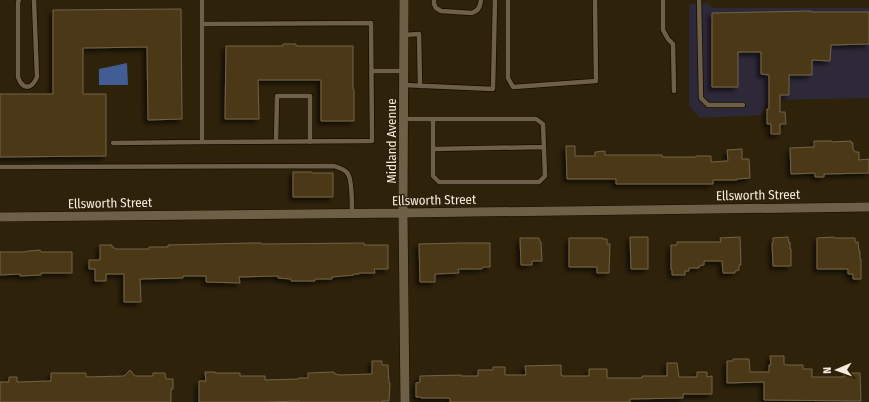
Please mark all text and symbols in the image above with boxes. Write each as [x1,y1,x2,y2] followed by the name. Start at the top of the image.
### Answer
[384,98,399,184] street label: Midland Avenue
[716,187,801,203] street label: Ellsworth Street
[392,192,477,208] street label: Ellsworth Street
[68,195,153,211] street label: Ellsworth Street
[817,350,857,390] north arrow
[821,367,834,374] text: N

